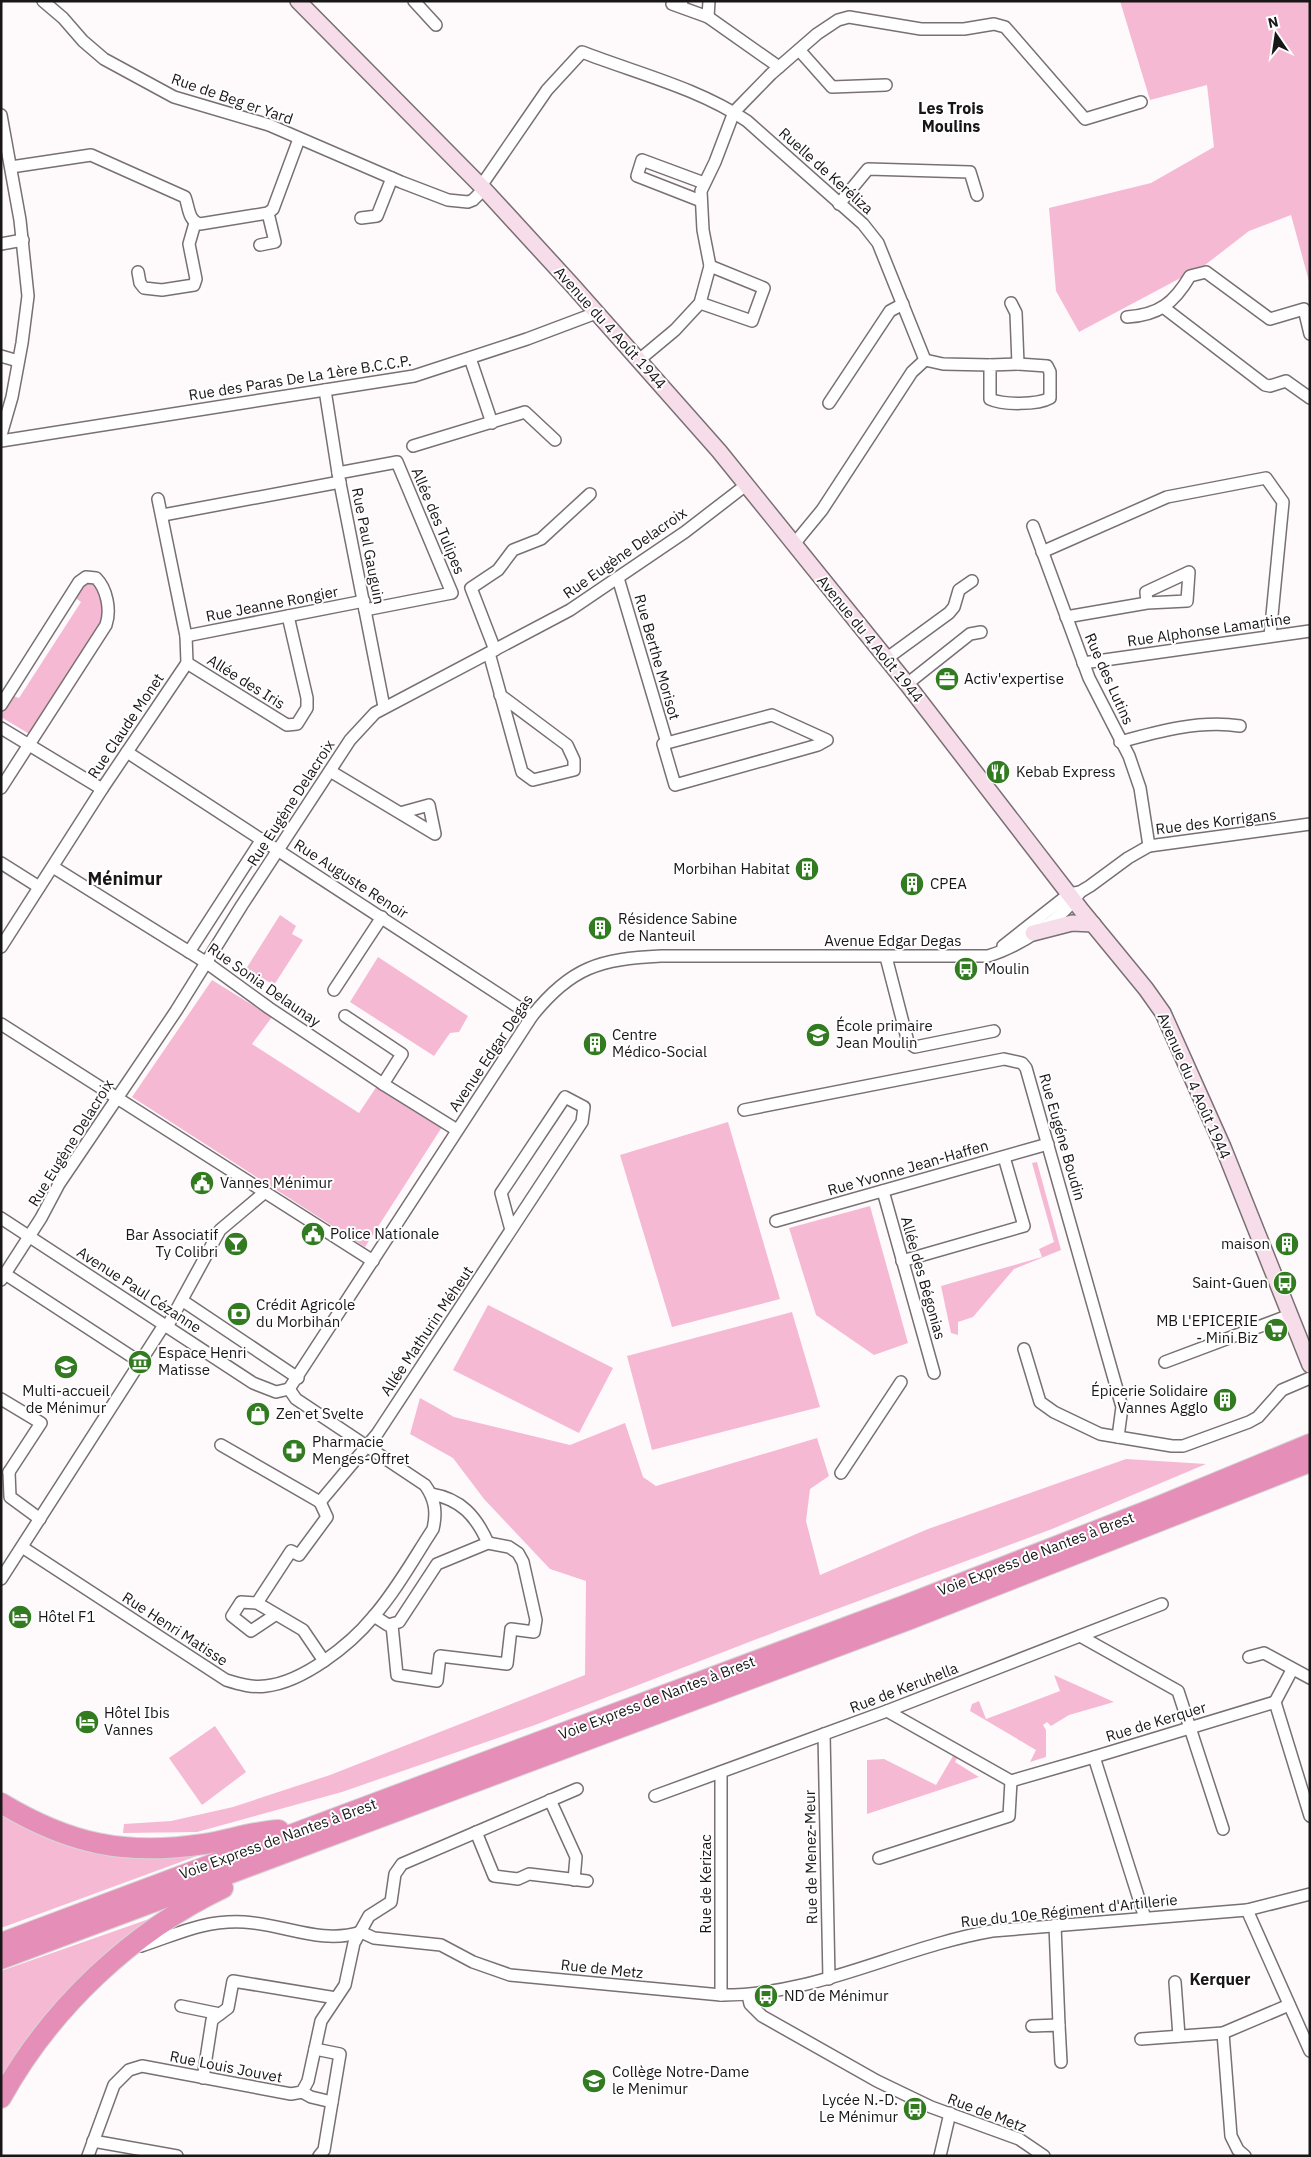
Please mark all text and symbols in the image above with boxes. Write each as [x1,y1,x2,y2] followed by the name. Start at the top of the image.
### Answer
[1251,10,1301,60] north arrow
[1266,12,1280,32] text: N
[169,69,295,128] street label: Rue de Beg er Yard
[918,98,984,136] district label: Les Trois Moulins
[775,123,877,218] street label: Ruelle de Keréliza
[550,262,670,393] street label: Avenue du 4 Août 1944
[187,350,413,405] street label: Rue des Paras De La 1ère B.C.C.P.
[407,465,469,577] street label: Allée des Tulipes
[348,486,389,606] street label: Rue Paul Gauguin
[559,503,691,602] street label: Rue Eugène Delacroix
[813,571,928,706] street label: Avenue du 4 Août 1944
[204,581,340,626] street label: Rue Jeanne Rongier
[630,592,685,722] street label: Rue Berthe Morisot
[1126,609,1292,650] street label: Rue Alphonse Lamartine
[1081,630,1138,728] street label: Rue des Lutins
[204,650,289,713] street label: Allée des Iris
[934,666,960,692] office icon: Activ'expertise
[83,669,168,782] street label: Rue Claude Monet
[964,669,1064,688] place label: Activ'expertise
[243,736,339,869] street label: Rue Eugène Delacroix
[985,759,1011,785] restaurant icon: Kebab Express
[1016,762,1116,781] place label: Kebab Express
[1154,805,1277,838] street label: Rue des Korrigans
[291,835,412,923] street label: Rue Auguste Renoir
[794,856,820,882] building icon: Morbihan Habitat
[673,859,790,878] place label: Morbihan Habitat
[88,867,162,890] district label: Ménimur
[899,871,925,897] building icon: CPEA
[930,874,967,893] place label: CPEA
[618,909,737,945] place label: Résidence Sabine de Nanteuil
[587,915,613,941] building icon: Résidence Sabine de Nanteuil
[824,931,962,950] street label: Avenue Edgar Degas
[204,938,325,1031] street label: Rue Sonia Delaunay
[953,956,979,982] bus stop icon: Moulin
[984,959,1029,978] place label: Moulin
[444,990,537,1115] street label: Avenue Edgar Degas
[1154,1010,1235,1162] street label: Avenue du 4 Août 1944
[836,1016,933,1052] place label: École primaire Jean Moulin
[805,1022,831,1048] school or university icon: École primaire Jean Moulin
[612,1025,707,1061] place label: Centre Médico-Social
[582,1031,608,1057] building icon: Centre Médico-Social
[1035,1071,1090,1203] street label: Rue Eugéne Boudin
[24,1075,118,1210] street label: Rue Eugène Delacroix
[825,1135,990,1200] street label: Rue Yvonne Jean-Haffen
[189,1170,215,1196] public building icon: Vannes Ménimur
[220,1173,333,1192] place label: Vannes Ménimur
[897,1214,950,1342] street label: Allée des Bégonias
[300,1221,326,1247] public building icon: Police Nationale
[330,1224,439,1243] place label: Police Nationale
[125,1225,218,1261] place label: Bar Associatif Ty Colibri
[223,1231,249,1257] bar icon: Bar Associatif Ty Colibri
[1274,1231,1300,1257] building icon: maison
[1221,1234,1270,1253] place label: maison
[74,1242,205,1337] street label: Avenue Paul Cézanne
[376,1262,477,1399] street label: Allée Mathurin Méheut
[1272,1270,1298,1296] bus stop icon: Saint-Guen
[1192,1273,1268,1292] place label: Saint-Guen
[256,1295,355,1331] place label: Crédit Agricole du Morbihan
[226,1301,252,1327] bank icon: Crédit Agricole du Morbihan
[1156,1311,1258,1347] place label: MB L'EPICERIE - Mini Biz
[1263,1317,1289,1343] supermarket icon: MB L'EPICERIE - Mini Biz
[158,1343,247,1379] place label: Espace Henri Matisse
[127,1349,153,1375] museum icon: Espace Henri Matisse
[53,1354,79,1380] school or university icon: Multi-accueil de Ménimur
[22,1381,110,1417] place label: Multi-accueil de Ménimur
[1091,1381,1208,1417] place label: Épicerie Solidaire Vannes Agglo
[1212,1387,1238,1413] building icon: Épicerie Solidaire Vannes Agglo
[245,1401,271,1427] shop icon: Zen et Svelte
[276,1404,364,1423] place label: Zen et Svelte
[312,1432,410,1468] place label: Pharmacie Menges-Offret
[281,1438,307,1464] pharmacy icon: Pharmacie Menges-Offret
[935,1507,1137,1600] street label: Voie Express de Nantes à Brest
[119,1587,232,1670] street label: Rue Henri Matisse
[7,1604,33,1630] hotel icon: Hôtel F1
[38,1607,95,1626] place label: Hôtel F1
[556,1651,758,1744] street label: Voie Express de Nantes à Brest
[847,1658,961,1717] street label: Rue de Keruhella
[1103,1697,1209,1746] street label: Rue de Kerquer
[104,1703,170,1739] place label: Hôtel Ibis Vannes
[74,1709,100,1735] hotel icon: Hôtel Ibis Vannes
[800,1789,821,1924] street label: Rue de Menez-Meur
[176,1794,379,1883] street label: Voie Express de Nantes à Brest
[696,1834,715,1934] street label: Rue de Kerizac
[960,1890,1178,1931] street label: Rue du 10e Régiment d'Artillerie
[560,1955,644,1982] street label: Rue de Metz
[1190,1969,1251,1989] district label: Kerquer
[753,1983,779,2009] bus stop icon: ND de Ménimur
[784,1986,889,2005] place label: ND de Ménimur
[168,2046,284,2087] street label: Rue Louis Jouvet
[612,2062,749,2098] place label: Collège Notre-Dame le Menimur
[581,2068,607,2094] school or university icon: Collège Notre-Dame le Menimur
[945,2089,1029,2136] street label: Rue de Metz
[819,2090,898,2126] place label: Lycée N.-D. Le Ménimur
[902,2096,928,2122] bus stop icon: Lycée N.-D. Le Ménimur

